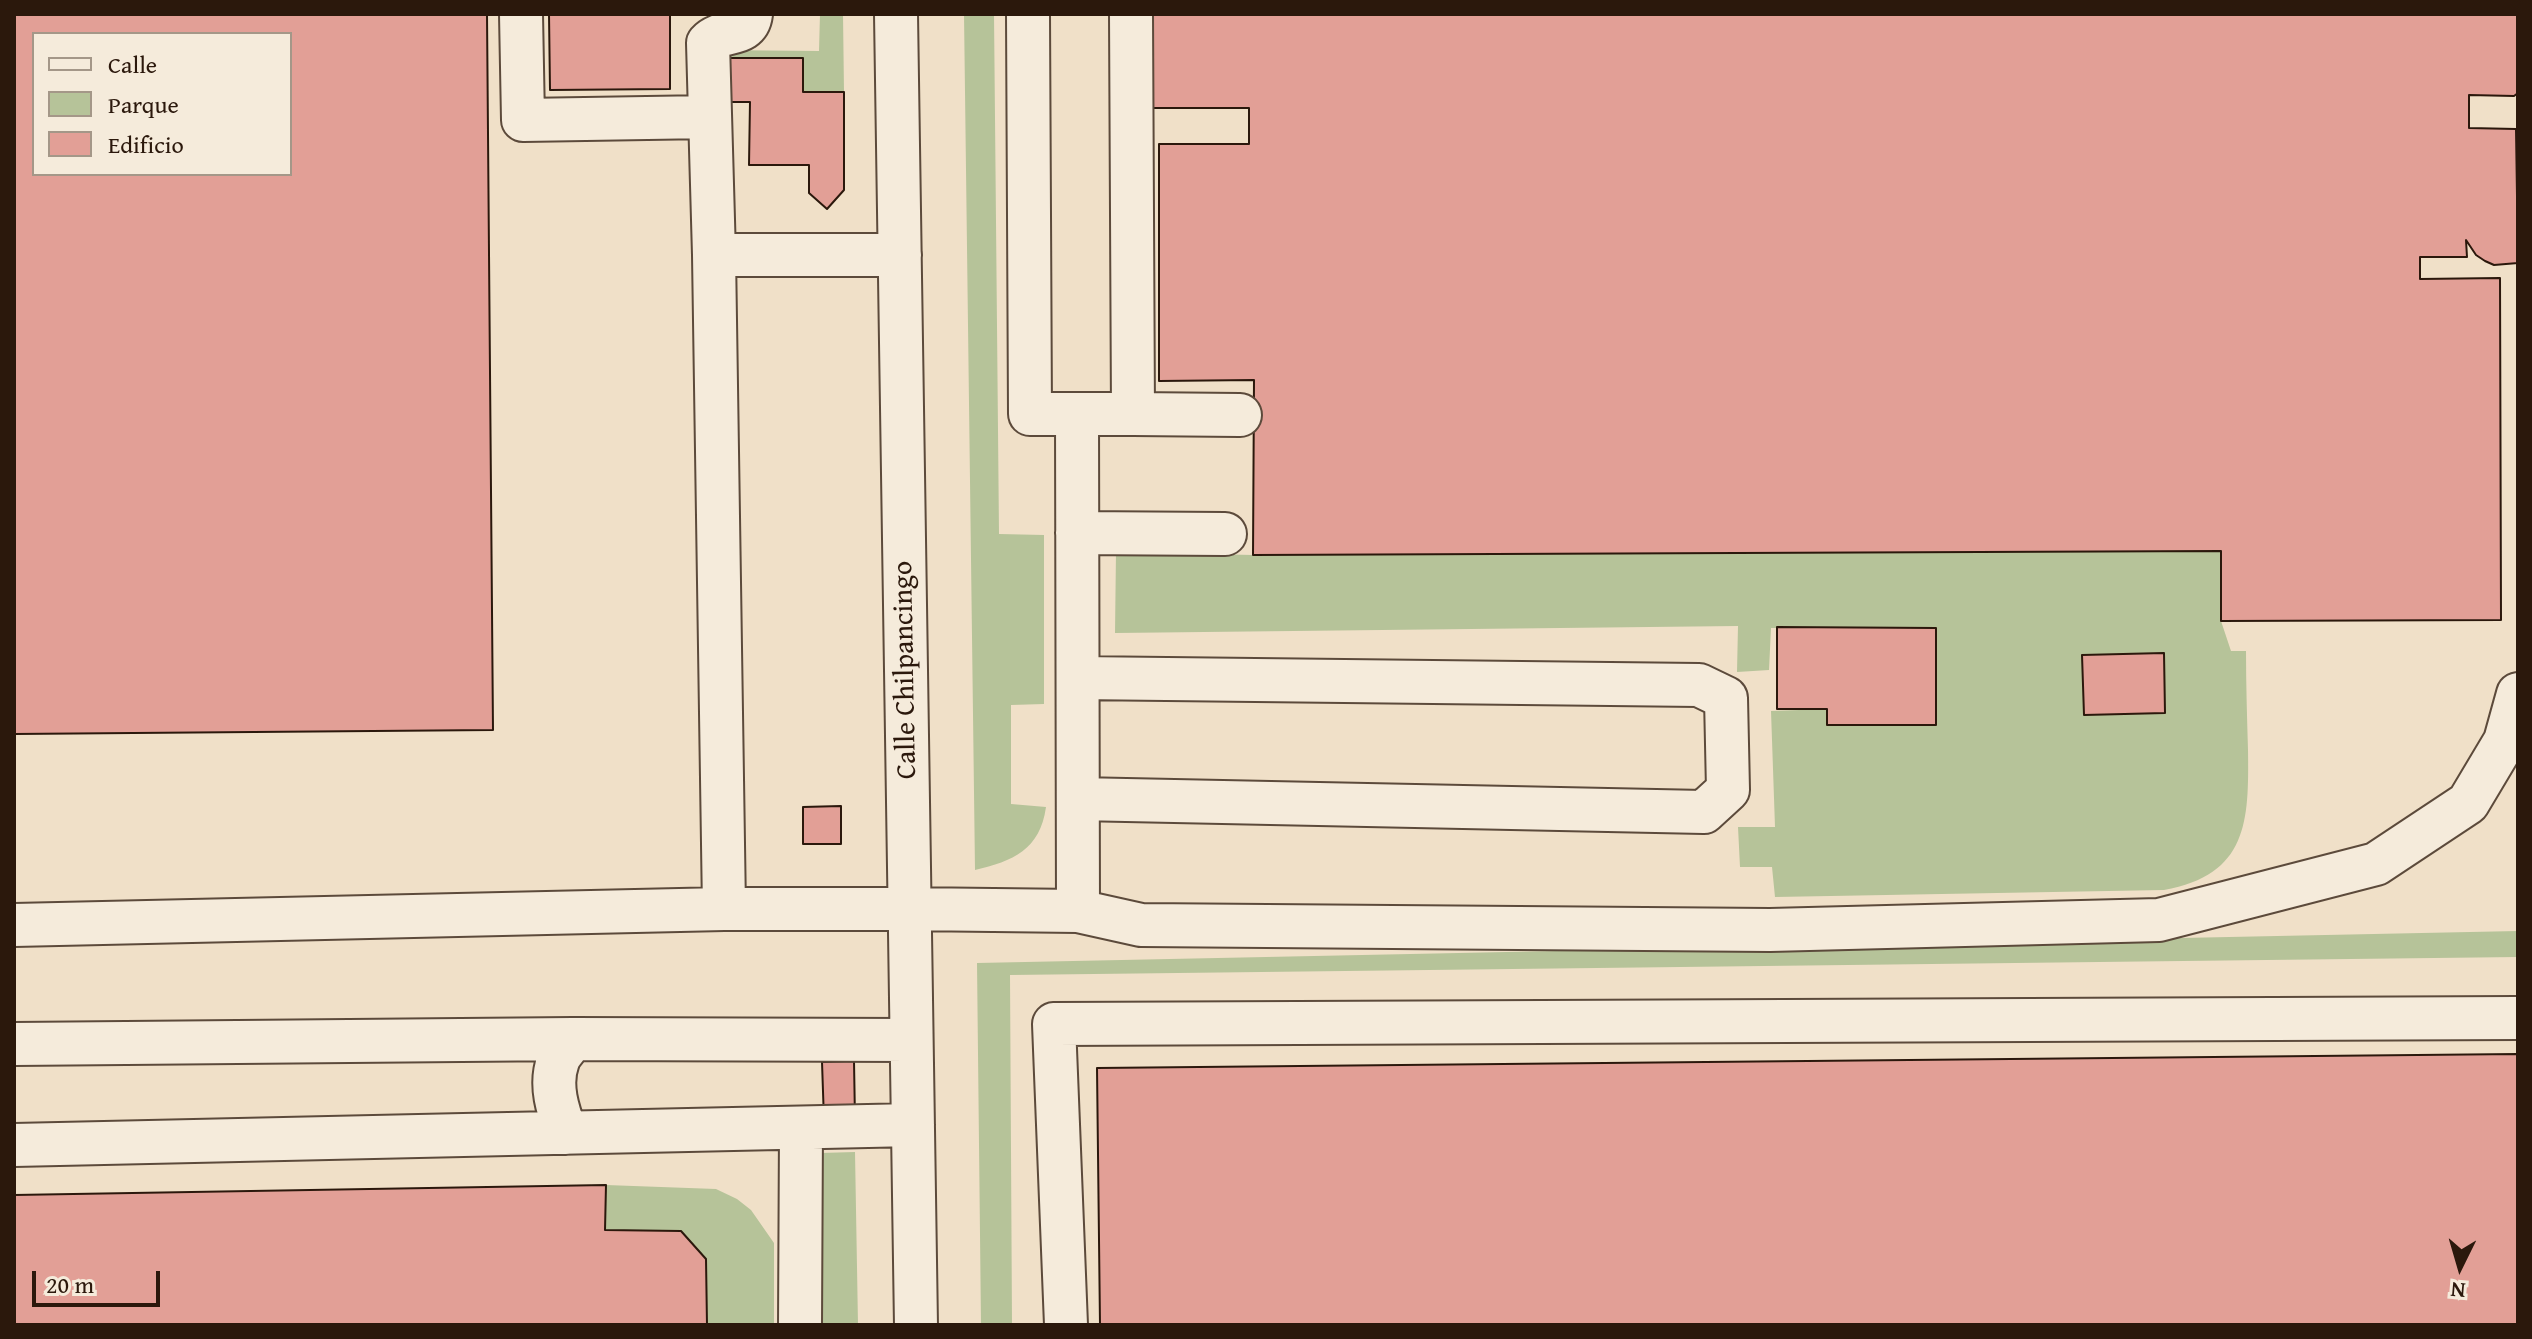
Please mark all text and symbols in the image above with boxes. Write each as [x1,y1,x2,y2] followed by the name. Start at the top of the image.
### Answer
[32,32,292,176] legend
[108,47,157,82] text: Calle
[108,87,179,122] text: Parque
[108,127,184,162] text: Edificio
[887,561,925,779] street label: Calle Chilpancingo
[2420,1227,2500,1307] north arrow
[36,1255,164,1305] scale bar
[46,1267,94,1302] text: 20 m
[2449,1274,2467,1307] text: N

